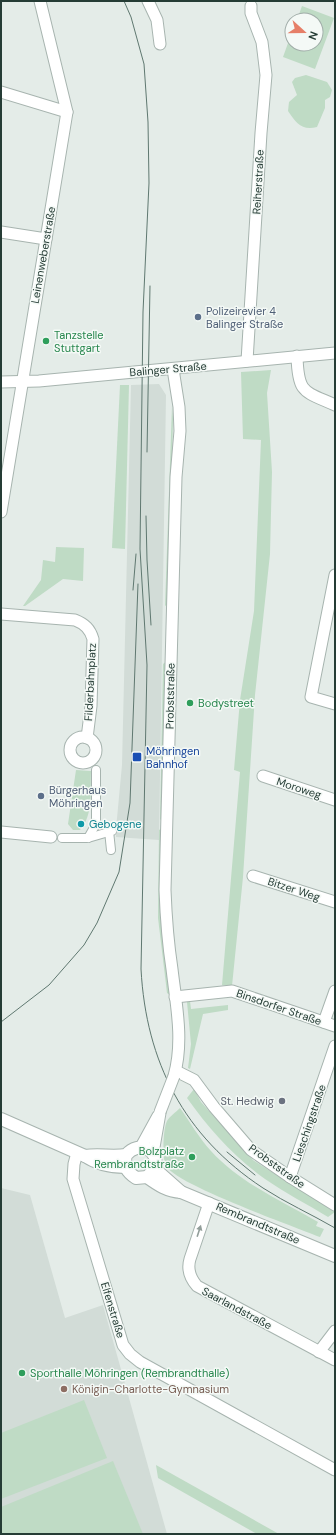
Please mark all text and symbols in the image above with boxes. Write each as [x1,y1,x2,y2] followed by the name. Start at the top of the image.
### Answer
[284,12,324,52] north arrow
[305,29,321,42] text: N
[249,149,267,215] street label: Reiherstraße
[28,206,58,304] street label: Leinenweberstraße
[206,304,283,331] place label: Polizeirevier 4 Balinger Straße
[193,312,203,322] marker: Polizeirevier 4 Balinger Straße
[54,328,104,355] place label: Tanzstelle Stuttgart
[41,336,51,346] marker: Tanzstelle Stuttgart
[129,359,207,379] street label: Balinger Straße
[81,643,99,721] street label: Filderbahnplatz
[162,663,178,729] street label: Probststraße
[198,696,254,710] place label: Bodystreet
[185,698,195,708] marker: Bodystreet
[146,744,200,771] place label: Möhringen Bahnhof
[131,751,143,763] marker: Möhringen Bahnhof
[275,774,323,802] street label: Moroweg
[49,783,106,810] place label: Bürgerhaus Möhringen
[36,791,46,801] marker: Bürgerhaus Möhringen
[89,817,142,831] place label: Gebogene
[76,819,86,829] marker: Gebogene
[266,874,322,904] street label: Bitzer Weg
[234,986,324,1028] street label: Binsdorfer Straße
[289,1082,329,1164] street label: Lieschingstraße
[220,1094,274,1108] place label: St. Hedwig
[277,1096,287,1106] marker: St. Hedwig
[246,1141,308,1191] street label: Probststraße
[94,1144,184,1171] place label: Bolzplatz Rembrandtstraße
[187,1152,197,1162] marker: Bolzplatz Rembrandtstraße
[214,1199,302,1247] street label: Rembrandtstraße
[196,1224,202,1236] one-way arrow
[98,1280,128,1340] street label: Elfenstraße
[200,1284,274,1332] street label: Saarlandstraße
[30,1366,229,1380] place label: Sporthalle Möhringen (Rembrandthalle)
[17,1368,27,1378] marker: Sporthalle Möhringen (Rembrandthalle)
[72,1382,229,1396] place label: Königin-Charlotte-Gymnasium
[59,1384,69,1394] marker: Königin-Charlotte-Gymnasium

